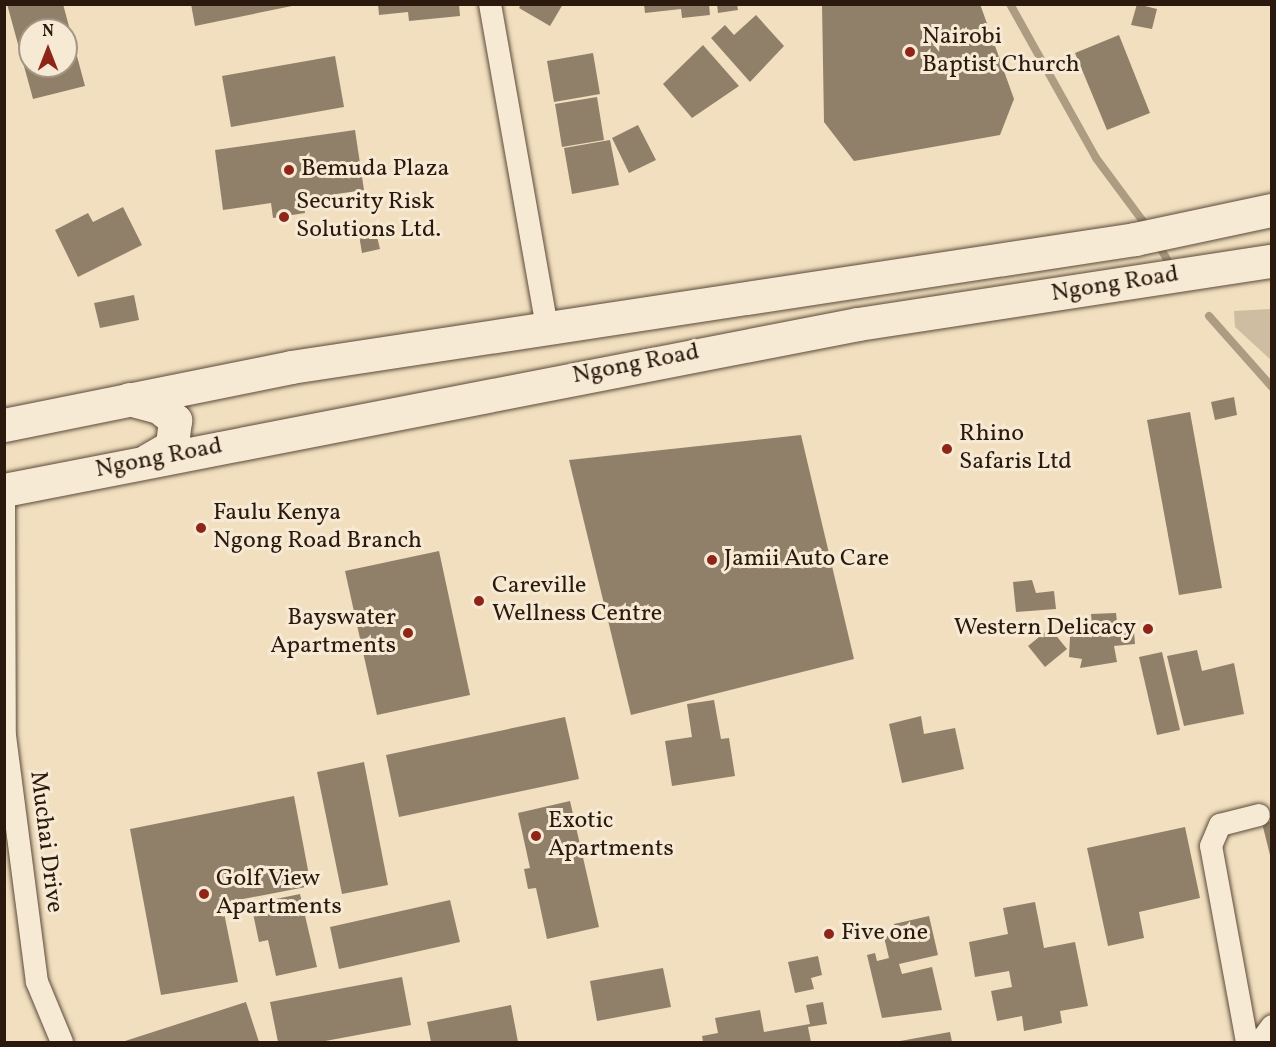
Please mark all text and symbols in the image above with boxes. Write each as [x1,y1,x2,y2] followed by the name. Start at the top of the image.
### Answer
[18,18,78,78] north arrow
[42,21,54,43] text: N
[922,24,1080,80] place label: Nairobi Baptist Church
[903,45,917,59] marker: Nairobi Baptist Church
[301,156,449,184] place label: Bemuda Plaza
[282,163,296,177] marker: Bemuda Plaza
[296,189,441,245] place label: Security Risk Solutions Ltd.
[277,210,291,224] marker: Security Risk Solutions Ltd.
[1049,261,1181,309] street label: Ngong Road
[570,339,702,391] street label: Ngong Road
[959,421,1072,477] place label: Rhino Safaris Ltd
[93,433,225,485] street label: Ngong Road
[940,442,954,456] marker: Rhino Safaris Ltd
[213,500,422,556] place label: Faulu Kenya Ngong Road Branch
[194,521,208,535] marker: Faulu Kenya Ngong Road Branch
[724,546,889,574] place label: Jamii Auto Care
[705,553,719,567] marker: Jamii Auto Care
[492,573,662,629] place label: Careville Wellness Centre
[470,592,488,610] marker: Careville Wellness Centre
[270,605,396,661] place label: Bayswater Apartments
[954,615,1136,643] place label: Western Delicacy
[1141,622,1155,636] marker: Western Delicacy
[401,626,415,640] marker: Bayswater Apartments
[22,770,68,914] street label: Muchai Drive
[548,808,674,864] place label: Exotic Apartments
[529,829,543,843] marker: Exotic Apartments
[216,866,342,922] place label: Golf View Apartments
[197,887,211,901] marker: Golf View Apartments
[841,920,928,948] place label: Five one
[822,927,836,941] marker: Five one

